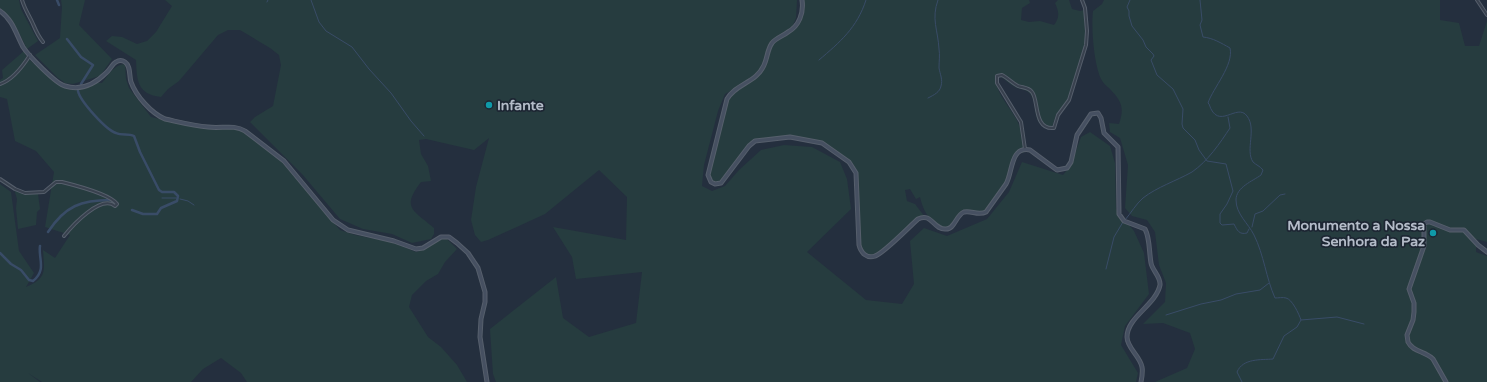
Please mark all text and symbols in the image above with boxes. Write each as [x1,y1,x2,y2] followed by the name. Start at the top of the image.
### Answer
[497,97,544,114] place label: Infante
[484,100,494,110] marker: Infante
[1287,217,1425,250] place label: Monumento a Nossa Senhora da Paz
[1428,228,1438,238] marker: Monumento a Nossa Senhora da Paz

